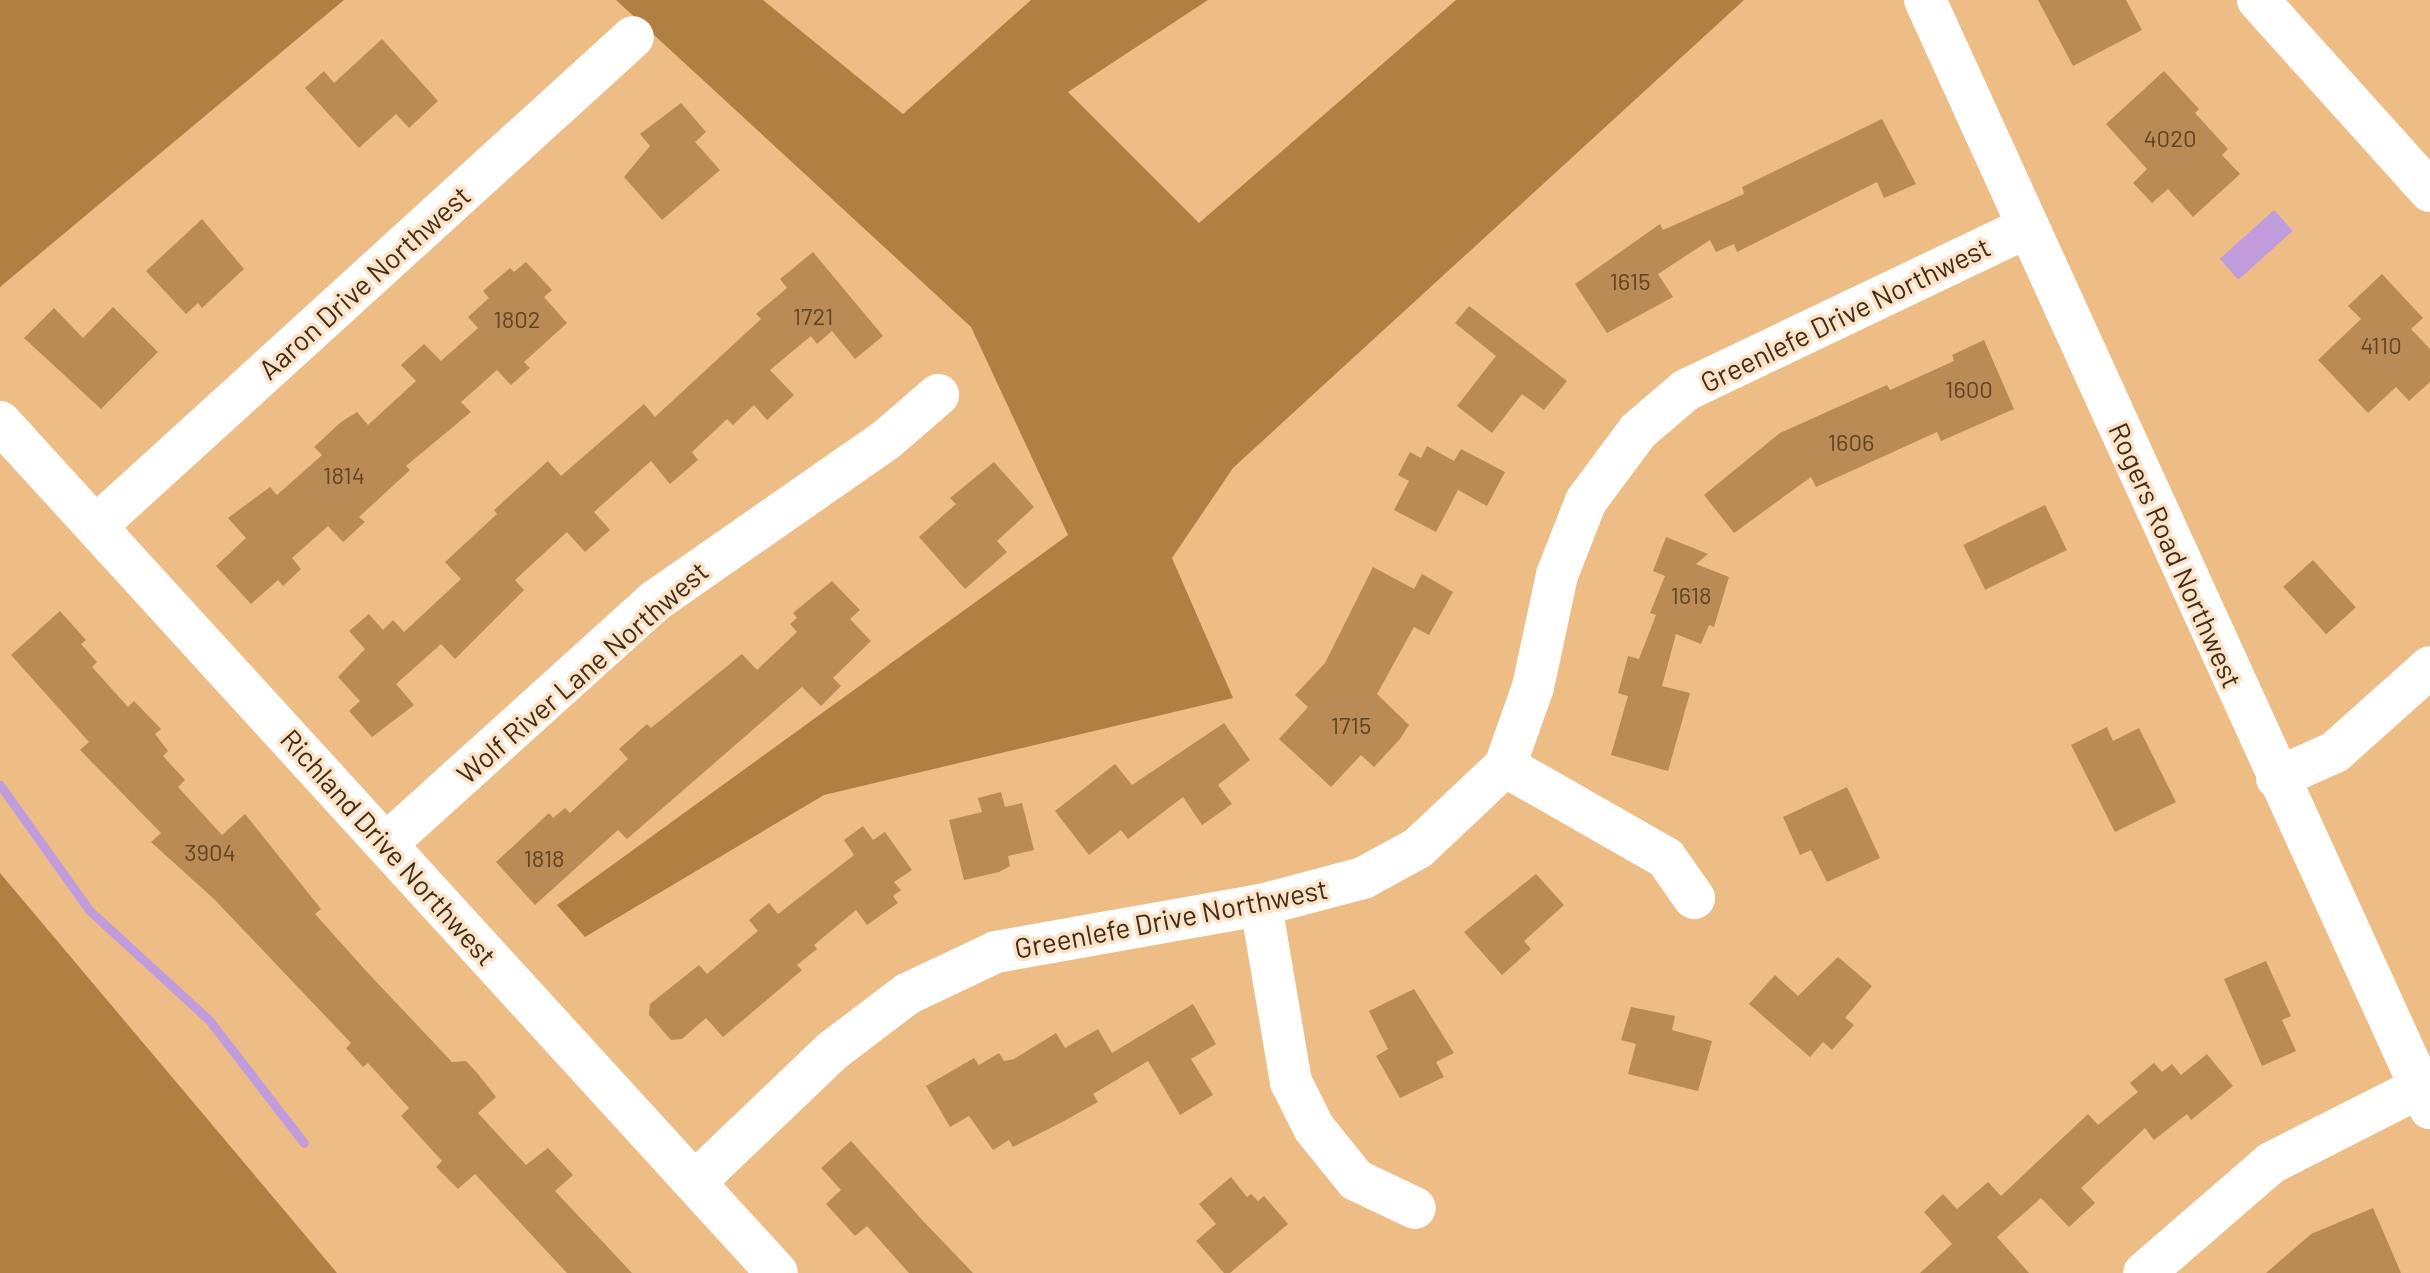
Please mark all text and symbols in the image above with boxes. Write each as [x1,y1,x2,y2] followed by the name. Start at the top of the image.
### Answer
[2143,124,2197,152] house number: 4020
[251,178,477,386] street label: Aaron Drive Northwest
[1695,229,1995,399] street label: Greenlefe Drive Northwest
[1609,267,1651,295] house number: 1615
[793,302,833,330] house number: 1721
[493,305,541,333] house number: 1802
[2360,331,2402,359] house number: 4110
[1945,375,1993,403] house number: 1600
[2102,417,2250,693] street label: Rogers Road Northwest
[1828,428,1874,456] house number: 1606
[323,461,365,489] house number: 1814
[450,554,714,790] street label: Wolf River Lane Northwest
[1670,581,1712,609] house number: 1618
[1331,711,1371,739] house number: 1715
[274,722,504,972] street label: Richland Drive Northwest
[184,838,236,866] house number: 3904
[523,844,565,872] house number: 1818
[1012,871,1330,965] street label: Greenlefe Drive Northwest

